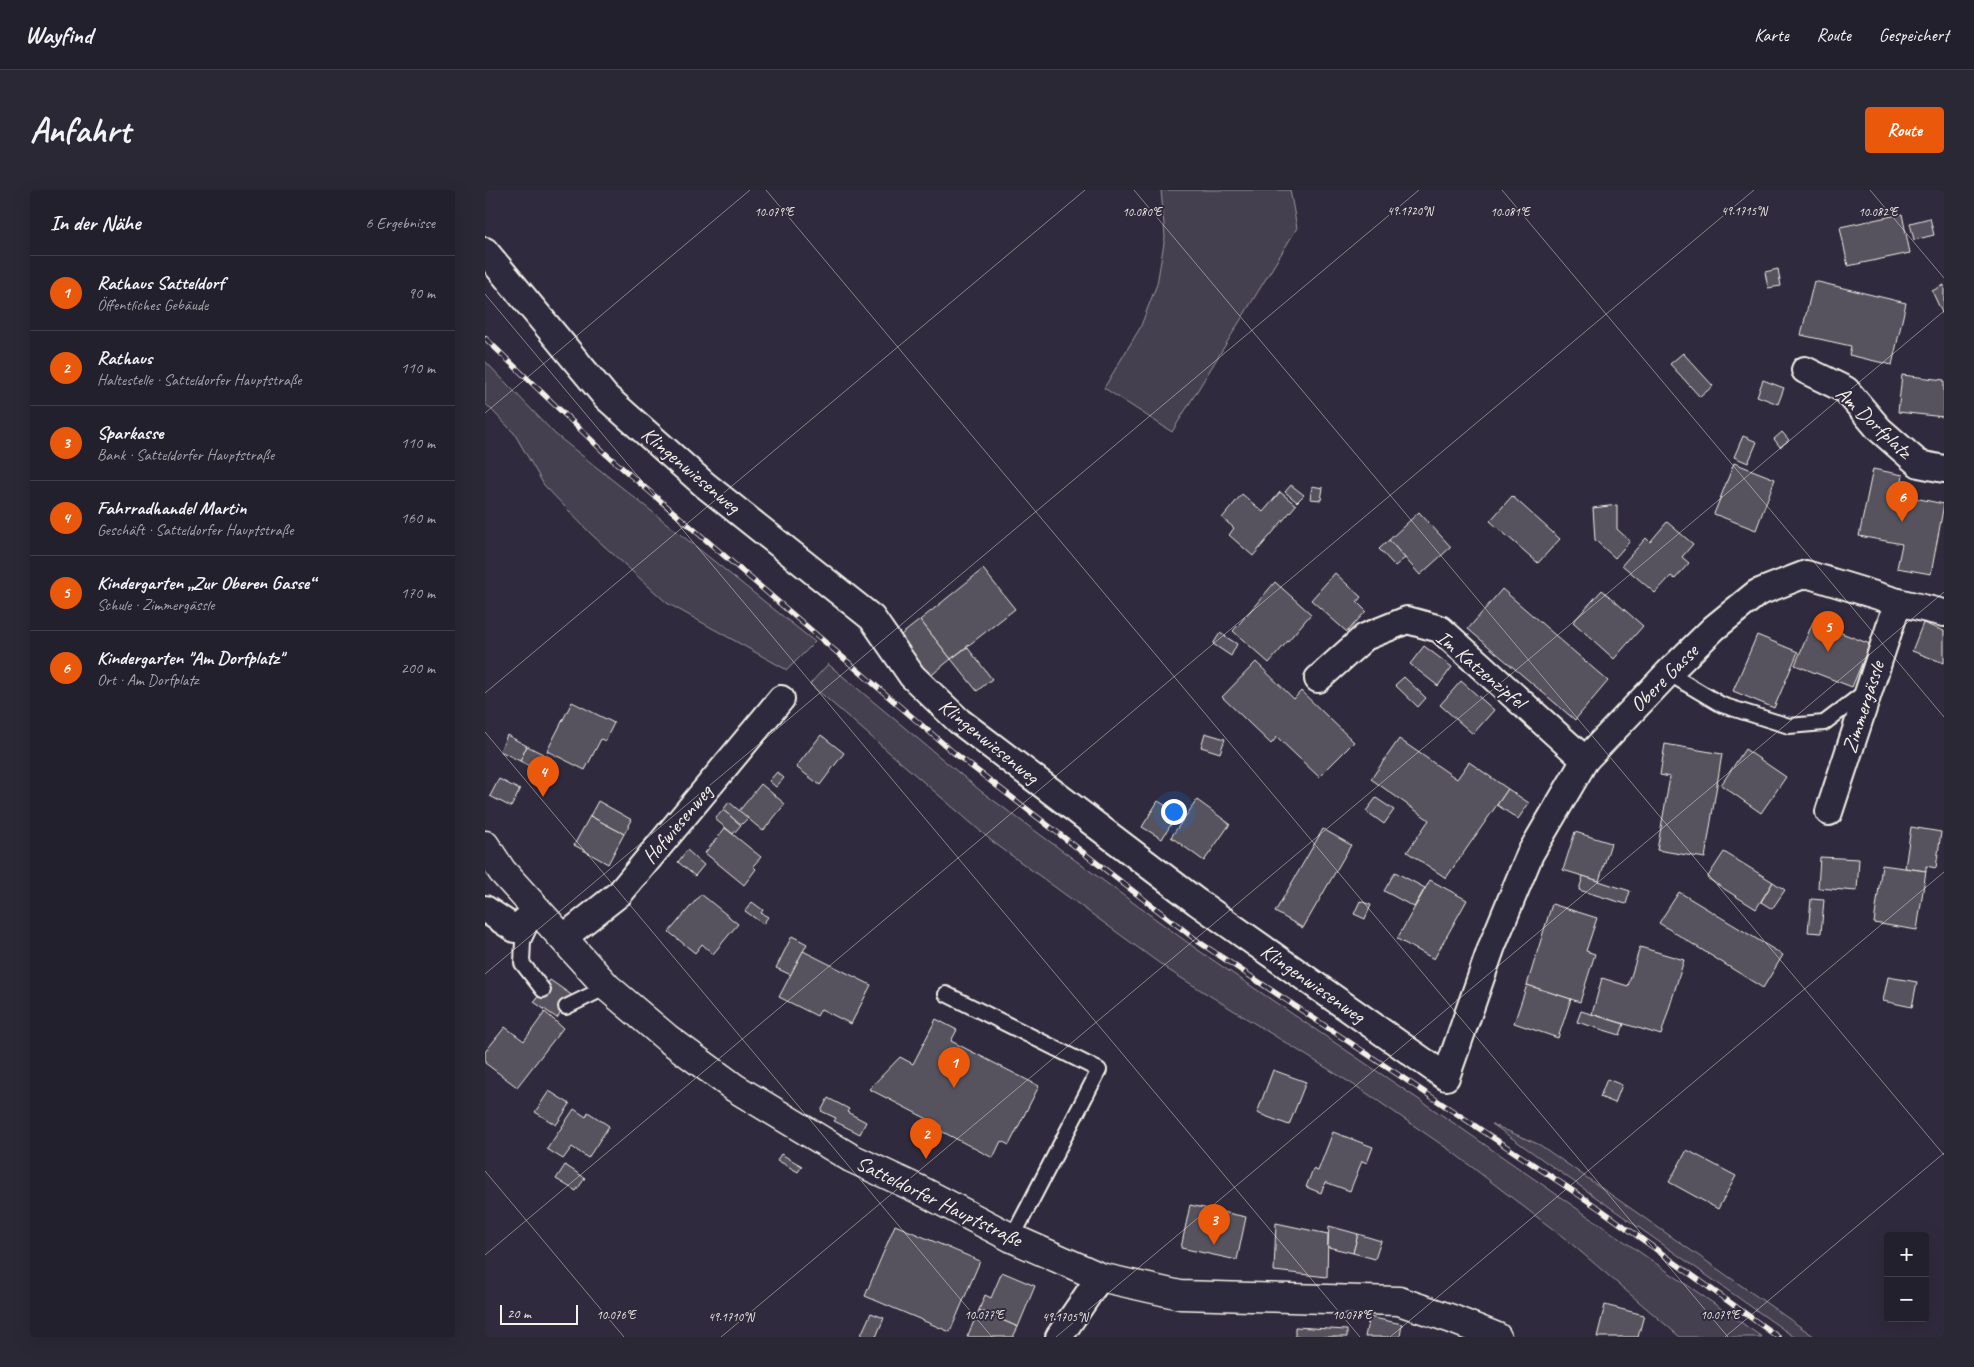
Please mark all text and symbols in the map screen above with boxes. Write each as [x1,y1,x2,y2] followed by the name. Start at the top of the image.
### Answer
[25,20,92,50] text: Wayfind
[1754,24,1789,46] text: Karte
[1817,24,1851,46] text: Route
[1879,24,1949,46] text: Gespeichert
[1865,107,1944,153] button: Route
[30,108,130,153] text: Anfahrt
[1387,203,1434,219] text: 49.1720°N
[1721,203,1768,219] text: 49.1715°N
[754,204,795,220] text: 10.079°E
[1122,204,1163,220] text: 10.080°E
[1490,204,1531,220] text: 10.081°E
[1858,204,1899,220] text: 10.082°E
[50,210,140,236] text: In der Nähe
[366,213,435,233] text: 6 Ergebnisse
[97,271,224,295] text: Rathaus Satteldorf
[62,283,70,303] text: 1
[408,283,435,303] text: 90 m
[97,295,208,315] text: Öffentliches Gebäude
[97,346,152,370] text: Rathaus
[62,358,70,378] text: 2
[401,358,435,378] text: 110 m
[97,370,302,390] text: Haltestelle · Satteldorfer Hauptstraße
[1831,380,1919,465] street label: Am Dorfplatz
[97,421,163,445] text: Sparkasse
[636,421,747,520] street label: Klingenwiesenweg
[62,433,70,453] text: 3
[401,433,435,453] text: 110 m
[97,445,274,465] text: Bank · Satteldorfer Hauptstraße
[1886,481,1918,522] pin: 6
[97,496,247,520] text: Fahrradhandel Martin
[62,508,70,528] text: 4
[401,508,435,528] text: 160 m
[97,520,293,540] text: Geschäft · Satteldorfer Hauptstraße
[97,571,314,595] text: Kindergarten „Zur Oberen Gasse“
[63,583,69,603] text: 5
[401,583,435,603] text: 170 m
[97,595,215,615] text: Schule · Zimmergässle
[1812,611,1844,652] pin: 5
[1431,624,1534,716] street label: Im Katzenzipfel
[1624,637,1705,718] street label: Obere Gasse
[97,646,283,670] text: Kindergarten "Am Dorfplatz"
[1836,656,1891,756] street label: Zimmergässle
[62,658,70,678] text: 6
[401,658,435,678] text: 200 m
[97,670,199,690] text: Ort · Am Dorfplatz
[934,693,1046,790] street label: Klingenwiesenweg
[527,756,559,797] pin: 4
[636,778,719,869] street label: Hofwiesenweg
[1161,799,1187,825] your location
[1256,938,1371,1029] street label: Klingenwiesenweg
[938,1047,970,1088] pin: 1
[910,1118,942,1159] pin: 2
[852,1150,1028,1253] street label: Satteldorfer Hauptstraße
[1198,1204,1230,1245] pin: 3
[1884,1232,1929,1322] map controls
[1884,1232,1929,1277] button: +
[1884,1277,1929,1322] button: −
[500,1302,577,1325] scale bar
[507,1305,531,1322] text: 20 m
[596,1307,637,1323] text: 10.076°E
[964,1307,1005,1323] text: 10.077°E
[1332,1307,1373,1323] text: 10.078°E
[1700,1307,1741,1323] text: 10.079°E
[708,1309,755,1325] text: 49.1710°N
[1042,1309,1089,1325] text: 49.1705°N

